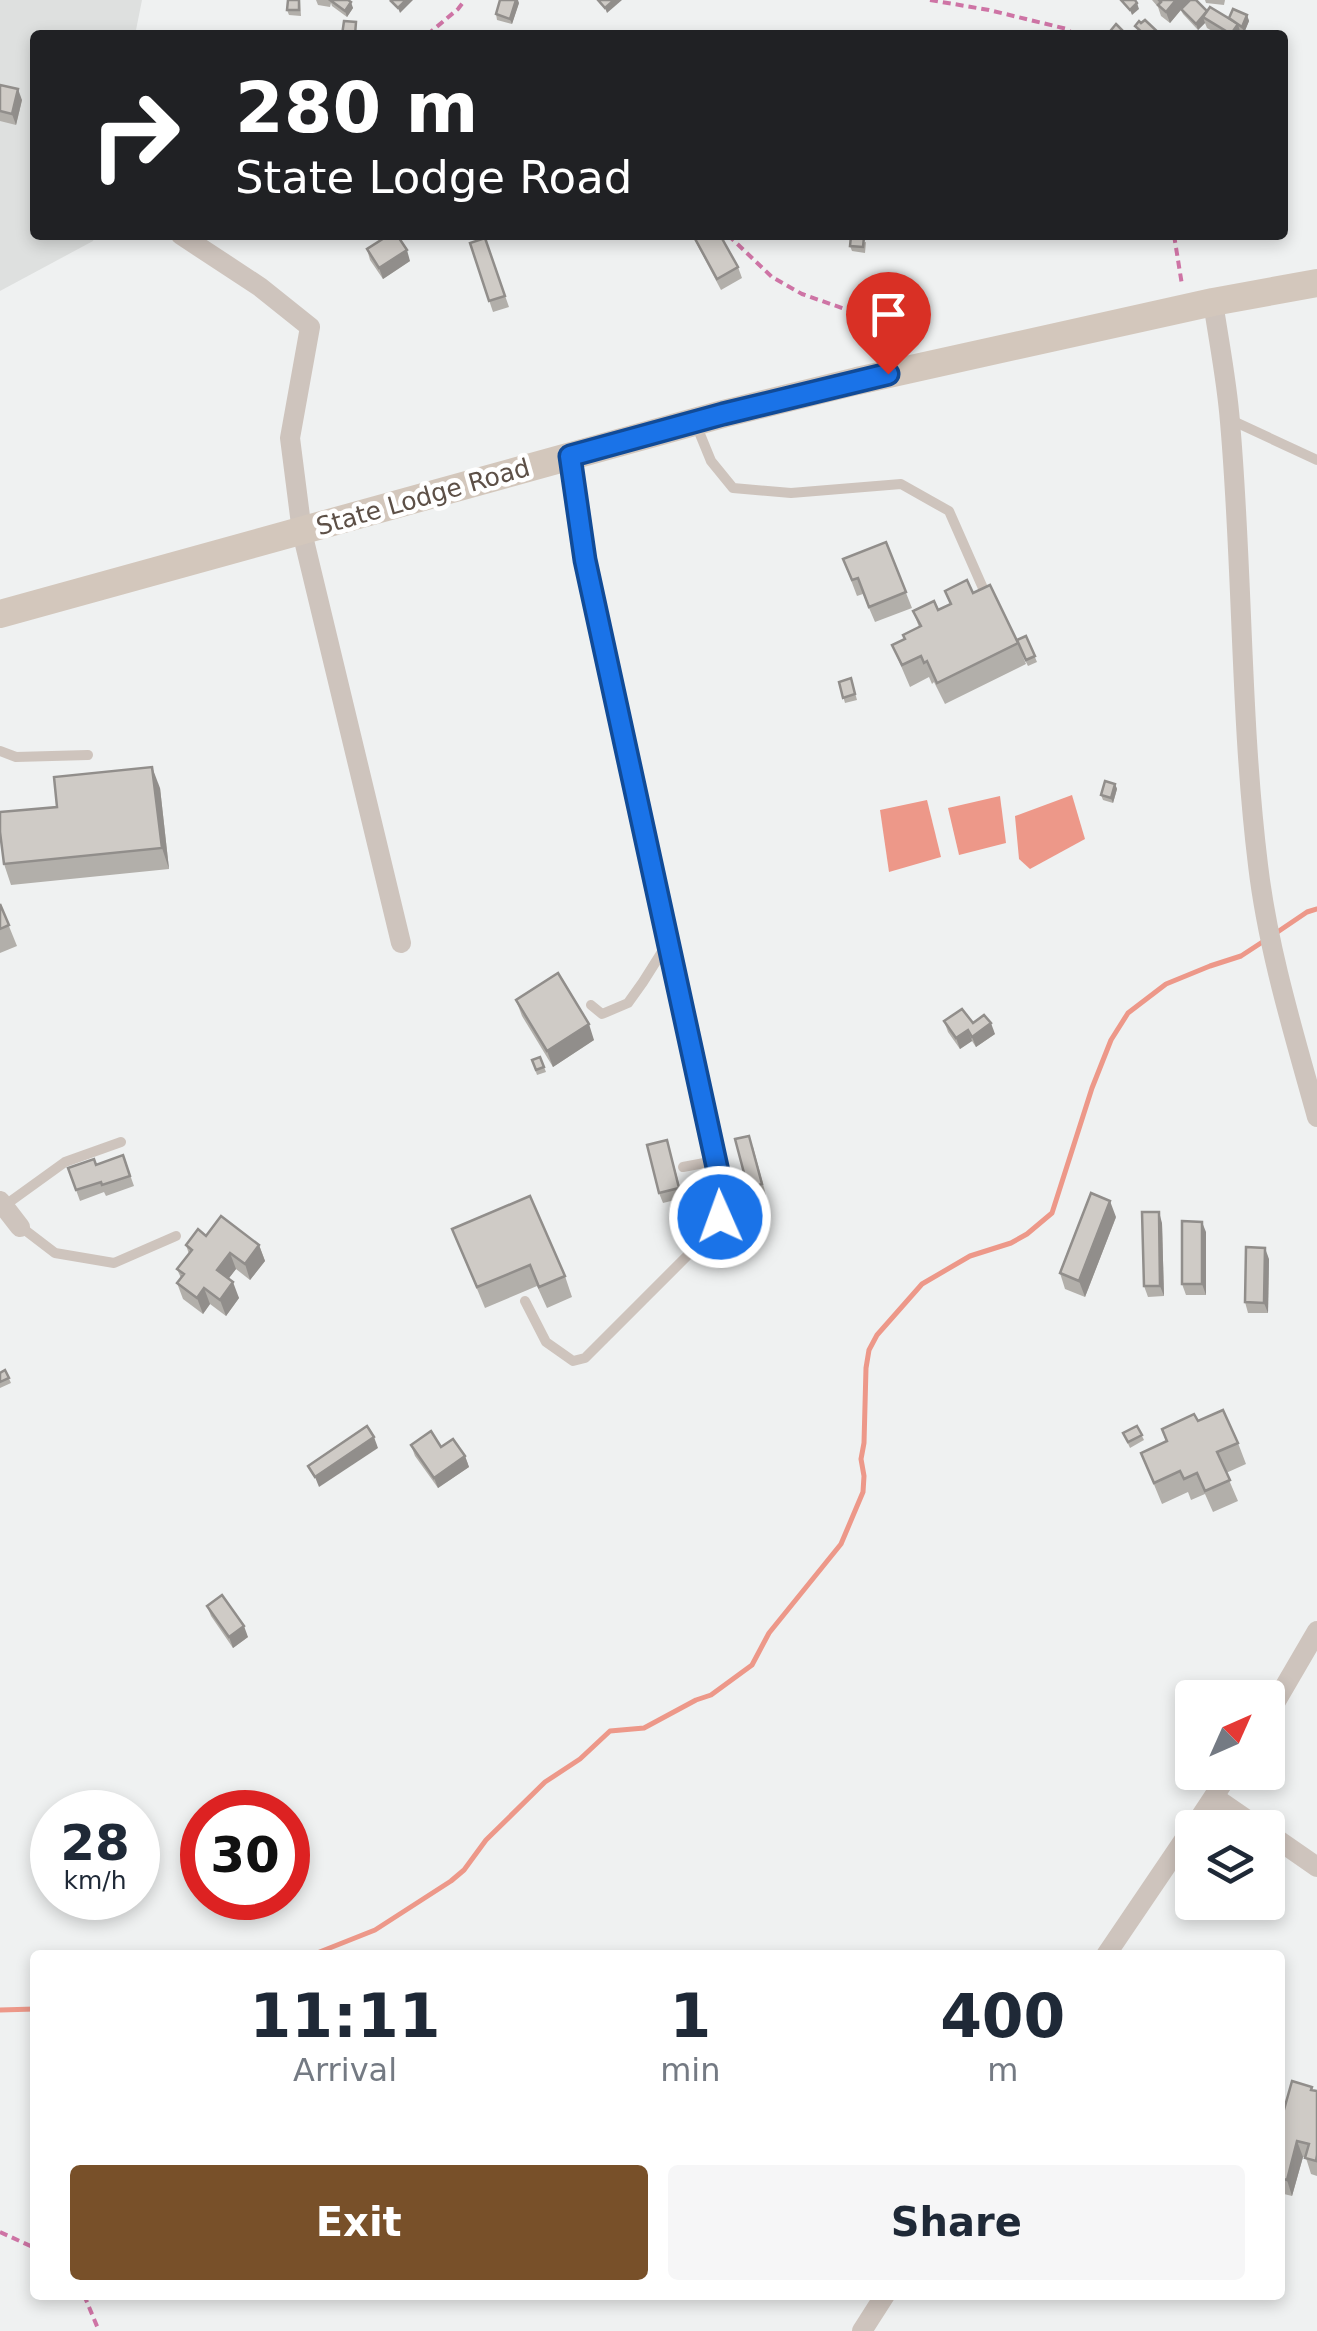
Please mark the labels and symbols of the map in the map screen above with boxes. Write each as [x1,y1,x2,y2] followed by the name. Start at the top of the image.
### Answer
[846,272,931,375] pin
[313,453,533,541] street label: State Lodge Road
[668,1165,772,1269] position arrow
[1175,1680,1285,1790] north arrow
[180,1790,310,1920] speed limit sign: 30

